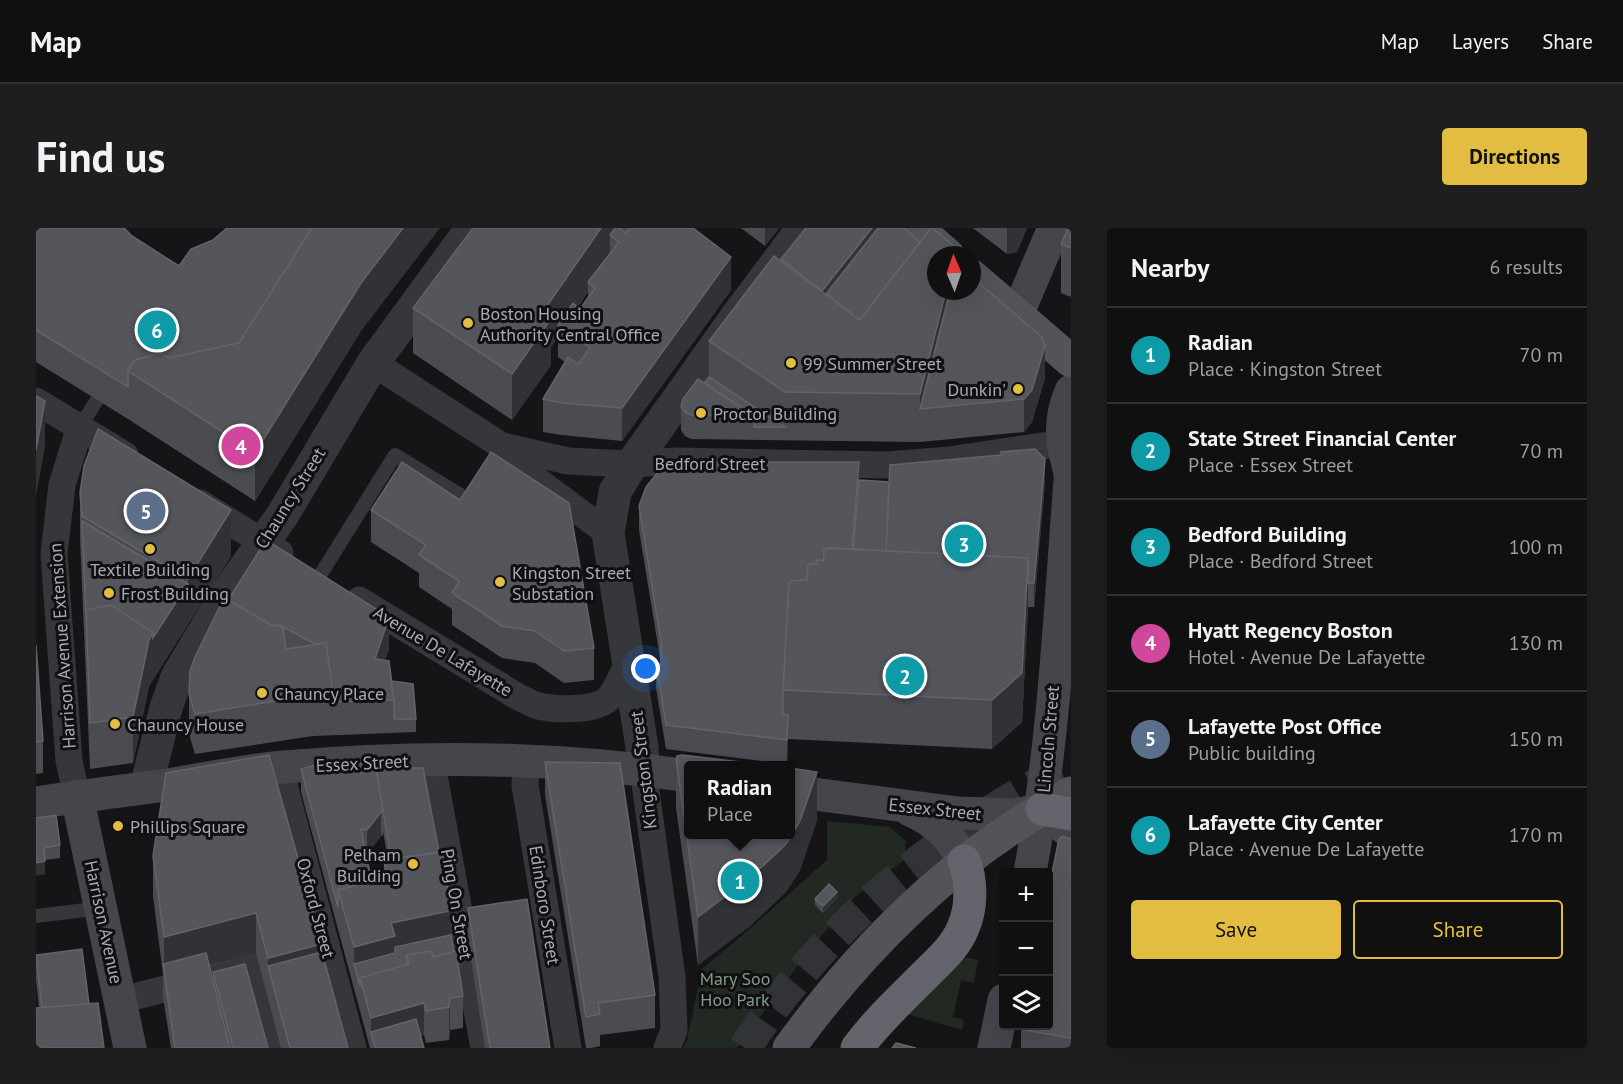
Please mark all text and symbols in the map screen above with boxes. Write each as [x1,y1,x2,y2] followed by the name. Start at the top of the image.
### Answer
[30,23,81,60] text: Map
[1381,28,1419,55] text: Map
[1452,28,1509,55] text: Layers
[1542,28,1593,55] text: Share
[1442,128,1587,185] button: Directions
[36,129,165,184] text: Find us
[927,246,981,300] north arrow
[1131,251,1209,284] text: Nearby
[1490,254,1563,280] text: 6 results
[480,302,660,346] place label: Boston Housing Authority Central Office
[138,308,176,352] pin: 6
[461,316,475,330] marker: Boston Housing Authority Central Office
[1188,328,1253,356] text: Radian
[1145,342,1156,368] text: 1
[1520,342,1563,368] text: 70 m
[803,352,942,375] place label: 99 Summer Street
[784,356,798,370] marker: 99 Summer Street
[1188,356,1382,382] text: Place · Kingston Street
[947,378,1006,401] place label: Dunkin'
[1011,382,1025,396] marker: Dunkin'
[713,402,837,425] place label: Proctor Building
[694,406,708,420] marker: Proctor Building
[222,424,260,468] pin: 4
[1188,424,1456,452] text: State Street Financial Center
[1145,438,1156,464] text: 2
[1520,438,1563,464] text: 70 m
[250,443,330,553] street label: Chauncy Street
[654,452,766,475] street label: Bedford Street
[1188,452,1353,478] text: Place · Essex Street
[126,488,166,534] pin: 5
[1188,520,1347,548] text: Bedford Building
[944,522,984,566] pin: 3
[1145,534,1156,560] text: 3
[1509,534,1563,560] text: 100 m
[43,542,81,750] street label: Harrison Avenue Extension
[143,542,157,556] marker: Textile Building
[1188,548,1373,574] text: Place · Bedford Street
[90,558,210,581] place label: Textile Building
[512,561,631,605] place label: Kingston Street Substation
[493,575,507,589] marker: Kingston Street Substation
[121,582,229,605] place label: Frost Building
[102,586,116,600] marker: Frost Building
[369,601,517,701] street label: Avenue De Lafayette
[1188,616,1393,644] text: Hyatt Regency Boston
[1145,630,1156,656] text: 4
[1509,630,1563,656] text: 130 m
[1188,644,1425,670] text: Hotel · Avenue De Lafayette
[631,654,660,683] your location
[886,654,924,698] pin: 2
[274,682,384,705] place label: Chauncy Place
[1032,685,1064,793] street label: Lincoln Street
[255,686,269,700] marker: Chauncy Place
[624,710,662,830] street label: Kingston Street
[1188,712,1382,740] text: Lafayette Post Office
[127,713,244,736] place label: Chauncy House
[108,717,122,731] marker: Chauncy House
[1145,726,1156,752] text: 5
[1509,726,1563,752] text: 150 m
[1188,740,1316,766] text: Public building
[315,749,409,777] street label: Essex Street
[684,761,795,839] popup
[707,773,772,801] text: Radian
[888,793,982,825] street label: Essex Street
[707,801,753,827] text: Place
[1188,808,1383,836] text: Lafayette City Center
[130,815,245,838] place label: Phillips Square
[111,819,125,833] marker: Phillips Square
[1145,822,1156,848] text: 6
[1509,822,1563,848] text: 170 m
[1188,836,1424,862] text: Place · Avenue De Lafayette
[337,843,401,887] place label: Pelham Building
[524,844,566,966] street label: Edinboro Street
[436,847,478,961] street label: Ping On Street
[292,855,340,961] street label: Oxford Street
[406,857,420,871] marker: Pelham Building
[80,858,128,986] street label: Harrison Avenue
[720,858,760,904] pin: 1
[999,868,1053,1030] map controls
[999,868,1053,922] button: +
[1131,900,1341,959] button: Save
[1353,900,1563,959] button: Share
[999,922,1053,976] button: −
[700,967,770,1011] park label: Mary Soo Hoo Park
[999,976,1053,1030] button: layers

